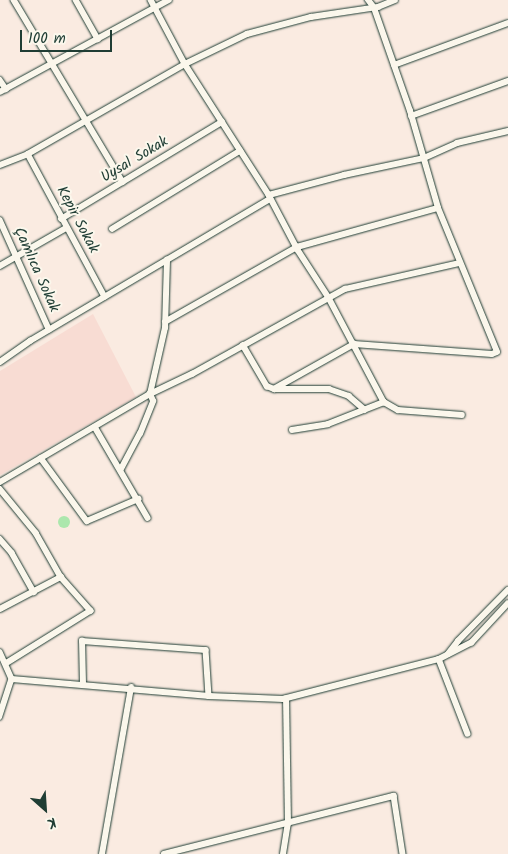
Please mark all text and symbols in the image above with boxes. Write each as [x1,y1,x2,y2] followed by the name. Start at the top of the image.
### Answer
[22,20,115,52] scale bar
[28,27,66,51] text: 100 m
[98,133,172,187] street label: Uysal Sokak
[52,183,102,257] street label: Kepir Sokak
[9,225,63,315] street label: Çamlıca Sokak
[20,784,70,834] north arrow
[43,811,60,834] text: K

